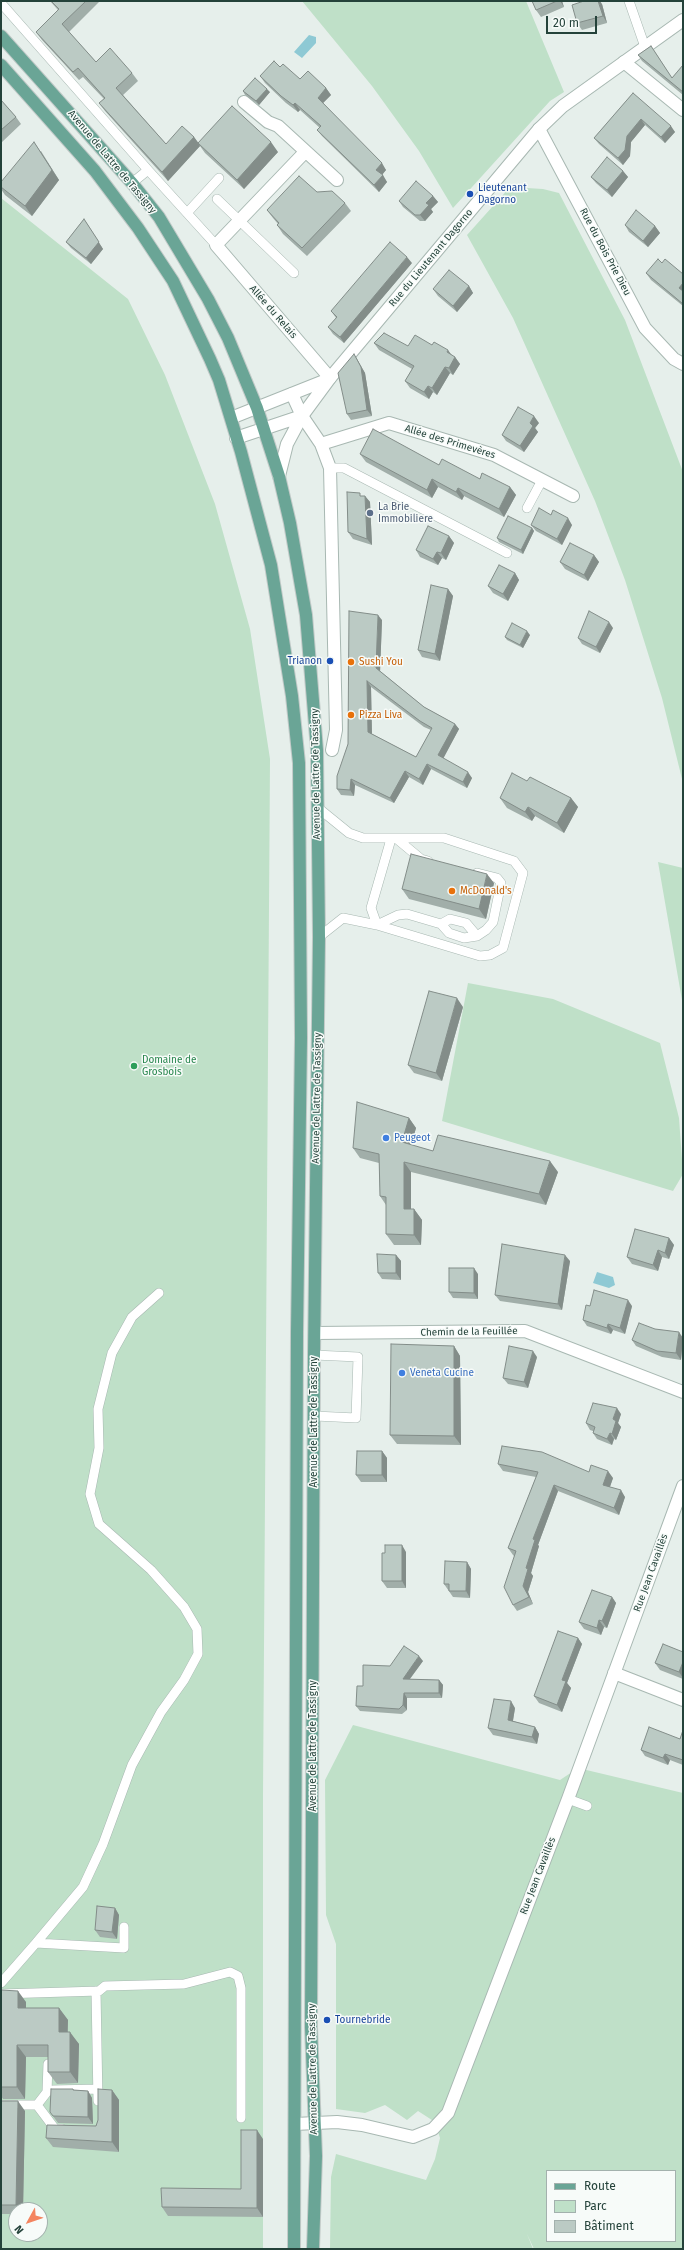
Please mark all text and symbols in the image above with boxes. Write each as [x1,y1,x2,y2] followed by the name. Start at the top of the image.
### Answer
[548,8,599,34] scale bar
[553,16,579,30] text: 20 m
[65,108,159,216] street label: Avenue de Lattre de Tassigny
[478,182,527,206] place label: Lieutenant Dagorno
[465,189,475,199] marker: Lieutenant Dagorno
[577,206,633,298] street label: Rue du Bois Prie Dieu
[387,207,475,309] street label: Rue du Lieutenant Dagorno
[247,283,299,341] street label: Allée du Relais
[403,423,497,461] street label: Allée des Primevères
[378,501,433,524] place label: La Brie Immobiliere
[365,508,375,518] marker: La Brie Immobiliere
[287,655,322,667] place label: Trianon
[325,656,335,666] marker: Trianon
[359,656,403,668] place label: Sushi You
[346,657,356,667] marker: Sushi You
[309,708,323,840] street label: Avenue de Lattre de Tassigny
[359,709,402,721] place label: Pizza Liva
[346,710,356,720] marker: Pizza Liva
[460,885,512,897] place label: McDonald's
[447,886,457,896] marker: McDonald's
[310,1032,324,1164] street label: Avenue de Lattre de Tassigny
[142,1054,196,1078] place label: Domaine de Grosbois
[129,1061,139,1071] marker: Domaine de Grosbois
[394,1132,431,1144] place label: Peugeot
[381,1133,391,1143] marker: Peugeot
[420,1325,518,1339] street label: Chemin de la Feuillée
[308,1356,320,1488] street label: Avenue de Lattre de Tassigny
[410,1367,474,1379] place label: Veneta Cucine
[397,1368,407,1378] marker: Veneta Cucine
[631,1532,671,1614] street label: Rue Jean Cavaillès
[307,1680,319,1812] street label: Avenue de Lattre de Tassigny
[518,1836,558,1916] street label: Rue Jean Cavaillès
[306,2003,320,2135] street label: Avenue de Lattre de Tassigny
[335,2014,390,2026] place label: Tournebride
[322,2015,332,2025] marker: Tournebride
[546,2170,676,2242] legend
[584,2179,616,2193] text: Route
[584,2199,607,2213] text: Parc
[8,2202,48,2242] north arrow
[584,2219,634,2233] text: Bâtiment
[12,2222,27,2236] text: N

